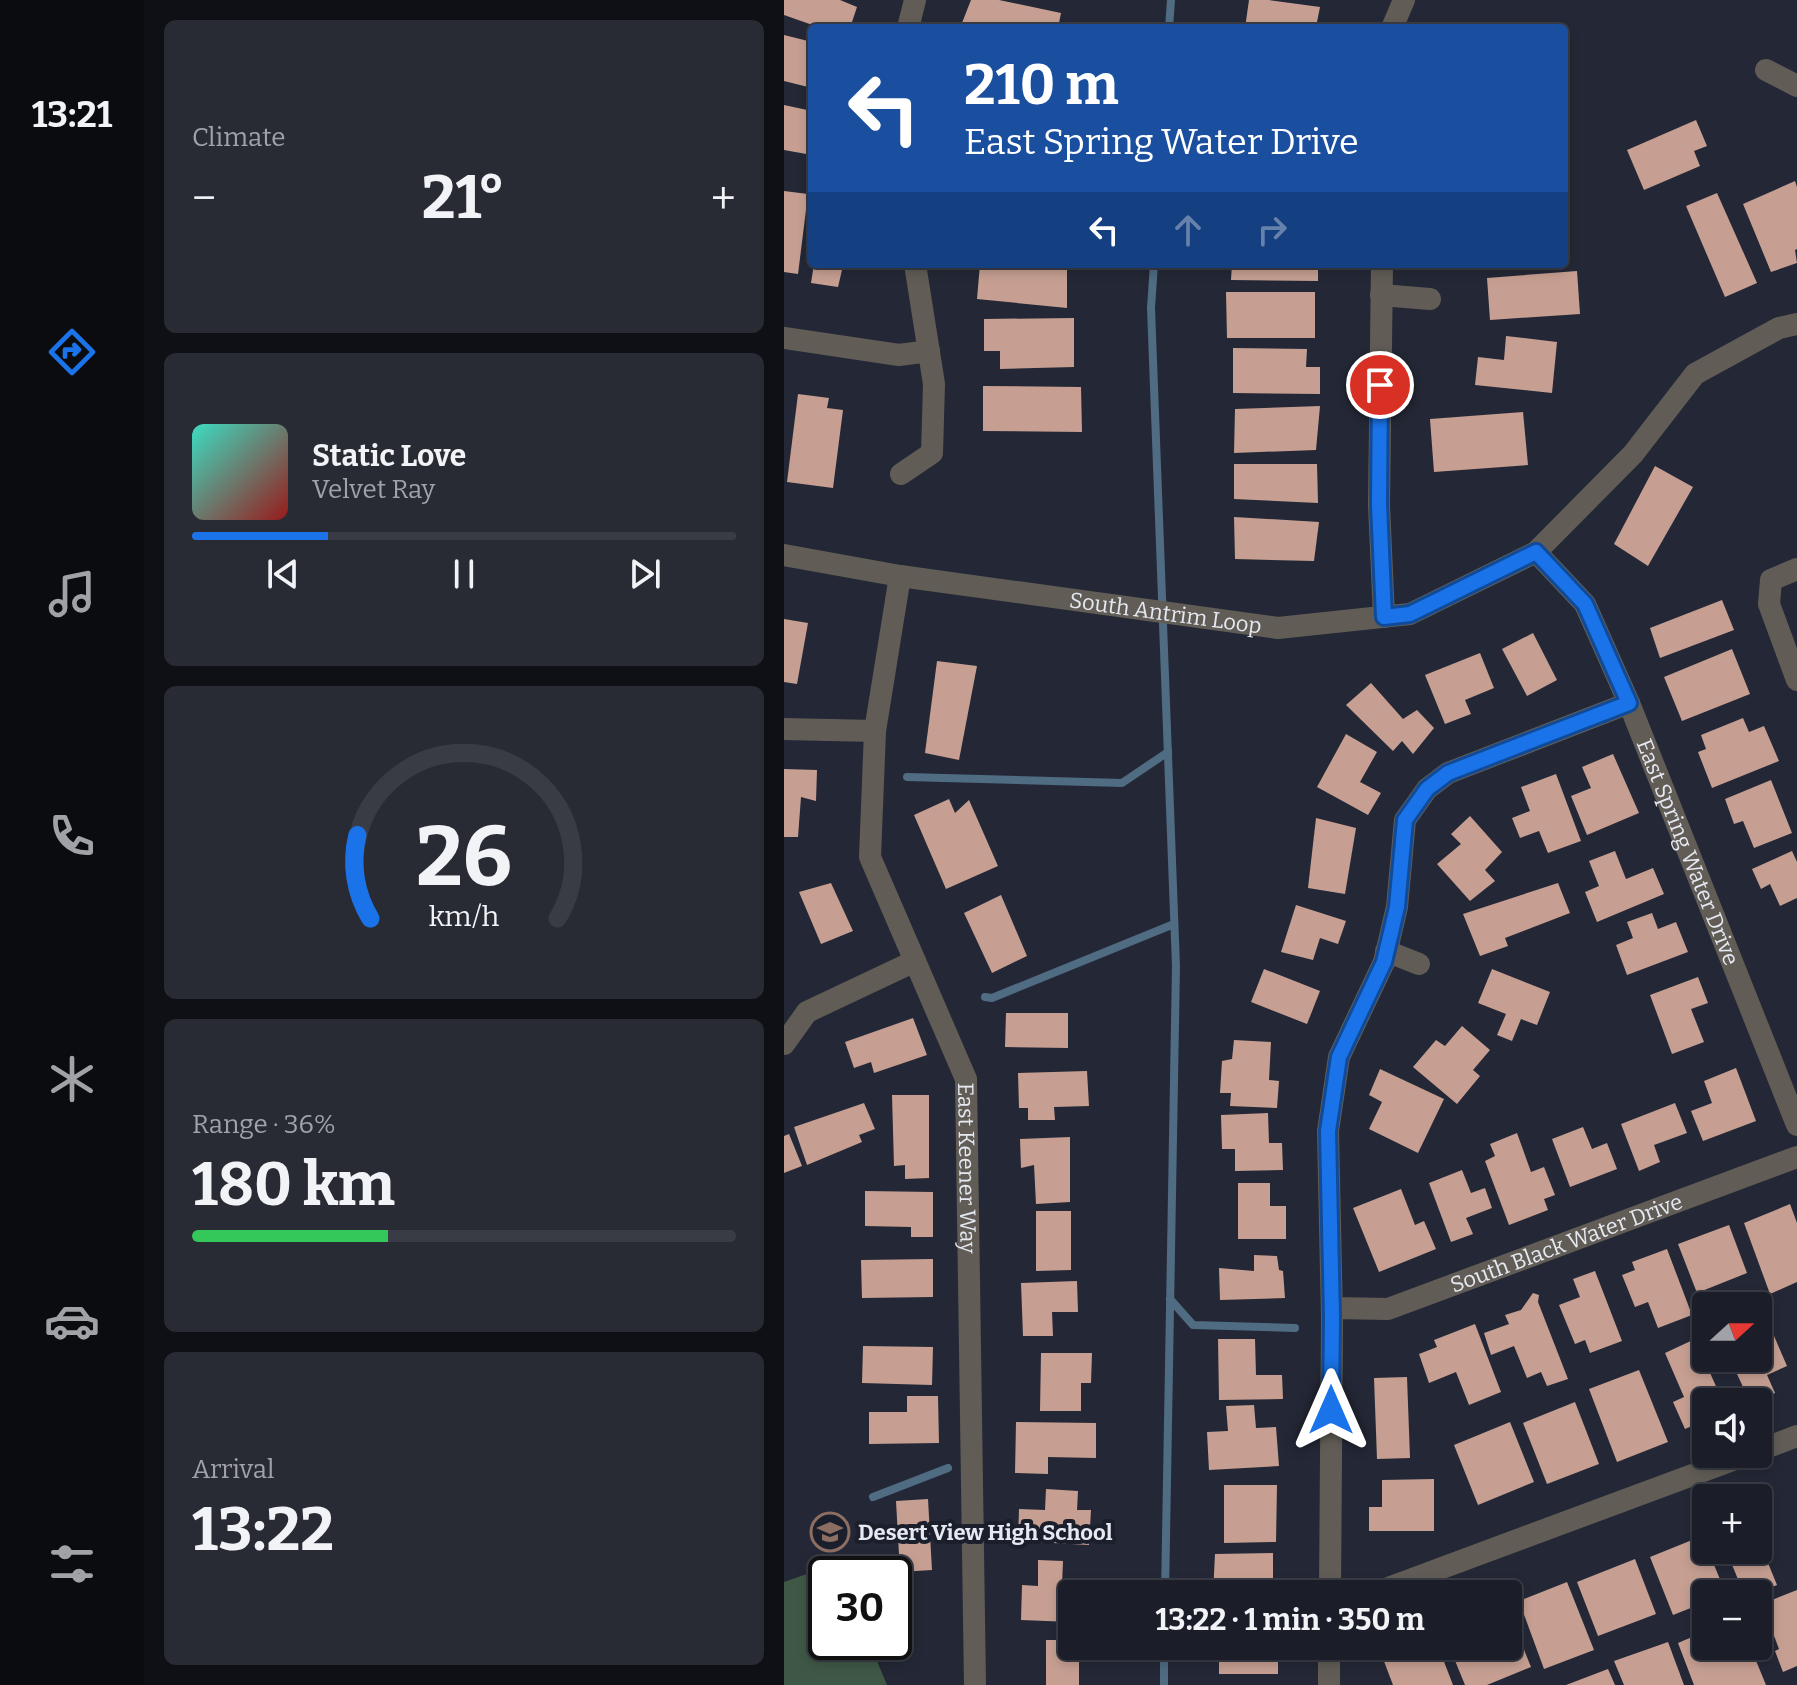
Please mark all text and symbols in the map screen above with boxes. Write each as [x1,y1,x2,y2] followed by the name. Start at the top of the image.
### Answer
[964,52,1119,119] text: 210 m
[832,56,936,160] icon: left
[32,93,112,137] text: 13:21
[964,120,1359,164] text: East Spring Water Drive
[192,122,286,153] text: Climate
[422,162,505,234] text: 21°
[192,172,216,225] text: −
[711,172,736,225] text: +
[1082,208,1126,252] icon: left
[1166,208,1210,252] icon: ahead
[1250,208,1294,252] icon: right
[44,324,100,380] icon: directions
[1346,351,1414,419] pin
[1358,363,1402,407] icon: arrive
[312,438,466,474] text: Static Love
[312,474,435,505] text: Velvet Ray
[261,552,305,596] icon: previous
[442,552,486,596] icon: pause
[623,552,667,596] icon: next
[44,566,100,622] icon: music
[1068,586,1263,640] street label: South Antrim Loop
[1631,735,1745,969] street label: East Spring Water Drive
[416,806,512,906] text: 26
[44,808,100,864] icon: phone
[429,899,500,934] text: km/h
[44,1051,100,1107] icon: climate
[952,1082,982,1254] street label: East Keener Way
[192,1109,336,1140] text: Range · 36%
[192,1149,395,1221] text: 180 km
[1446,1188,1686,1299] street label: South Black Water Drive
[1692,1292,1772,1372] north arrow
[1692,1292,1772,1660] map controls
[44,1293,100,1349] icon: car
[1289,1368,1373,1452] position arrow
[1692,1388,1772,1468] button: sound
[192,1454,274,1485] text: Arrival
[1692,1484,1772,1564] button: +
[192,1494,334,1566] text: 13:22
[809,1511,851,1553] school or university icon: Desert View High School
[858,1519,1113,1546] place label: Desert View High School
[44,1536,100,1592] icon: filters
[808,1556,912,1660] speed limit sign: 30
[1692,1580,1772,1660] button: −
[1155,1602,1425,1638] text: 13:22 · 1 min · 350 m

